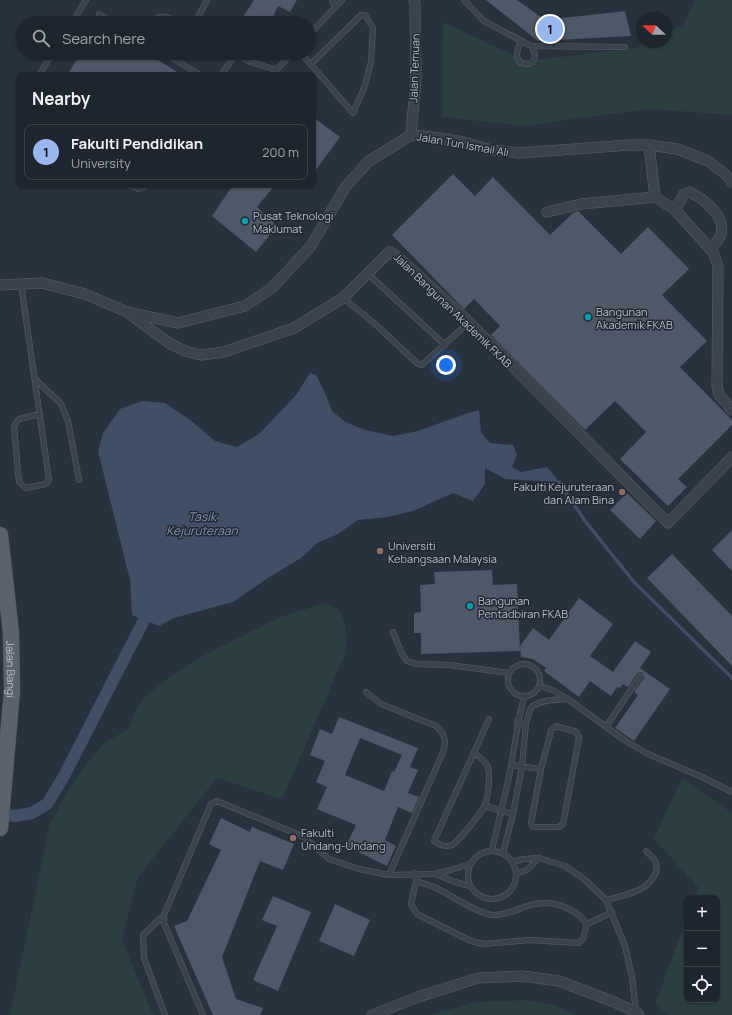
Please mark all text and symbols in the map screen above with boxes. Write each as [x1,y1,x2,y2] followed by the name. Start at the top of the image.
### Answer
[636,12,672,48] north arrow
[537,14,563,44] pin: 1
[16,16,316,60] search box
[30,27,52,49] icon: search
[62,28,145,49] text: Search here
[405,33,423,103] street label: Jalan Temuan
[32,87,90,110] text: Nearby
[416,129,510,159] street label: Jalan Tun Ismail Ali
[71,133,203,154] text: Fakulti Pendidikan
[43,143,49,161] text: 1
[262,143,299,161] text: 200 m
[71,154,131,172] text: University
[253,208,333,236] place label: Pusat Teknologi Maklumat
[240,216,250,226] marker: Pusat Teknologi Maklumat
[391,249,516,371] street label: Jalan Bangunan Akademik FKAB
[596,304,673,332] place label: Bangunan Akademik FKAB
[583,312,593,322] marker: Bangunan Akademik FKAB
[436,355,456,375] your location
[513,479,614,507] place label: Fakulti Kejuruteraan dan Alam Bina
[617,487,627,497] marker: Fakulti Kejuruteraan dan Alam Bina
[166,508,239,539] water label: Tasik Kejuruteraan
[388,538,497,566] place label: Universiti Kebangsaan Malaysia
[375,546,385,556] marker: Universiti Kebangsaan Malaysia
[478,593,568,621] place label: Bangunan Pentadbiran FKAB
[465,601,475,611] marker: Bangunan Pentadbiran FKAB
[4,641,20,699] street label: Jalan Bangi
[301,825,385,853] place label: Fakulti Undang-Undang
[288,833,298,843] marker: Fakulti Undang-Undang
[684,895,720,1003] map controls
[684,895,720,931] button: +
[684,931,720,967] button: −
[684,967,720,1003] button: locate

